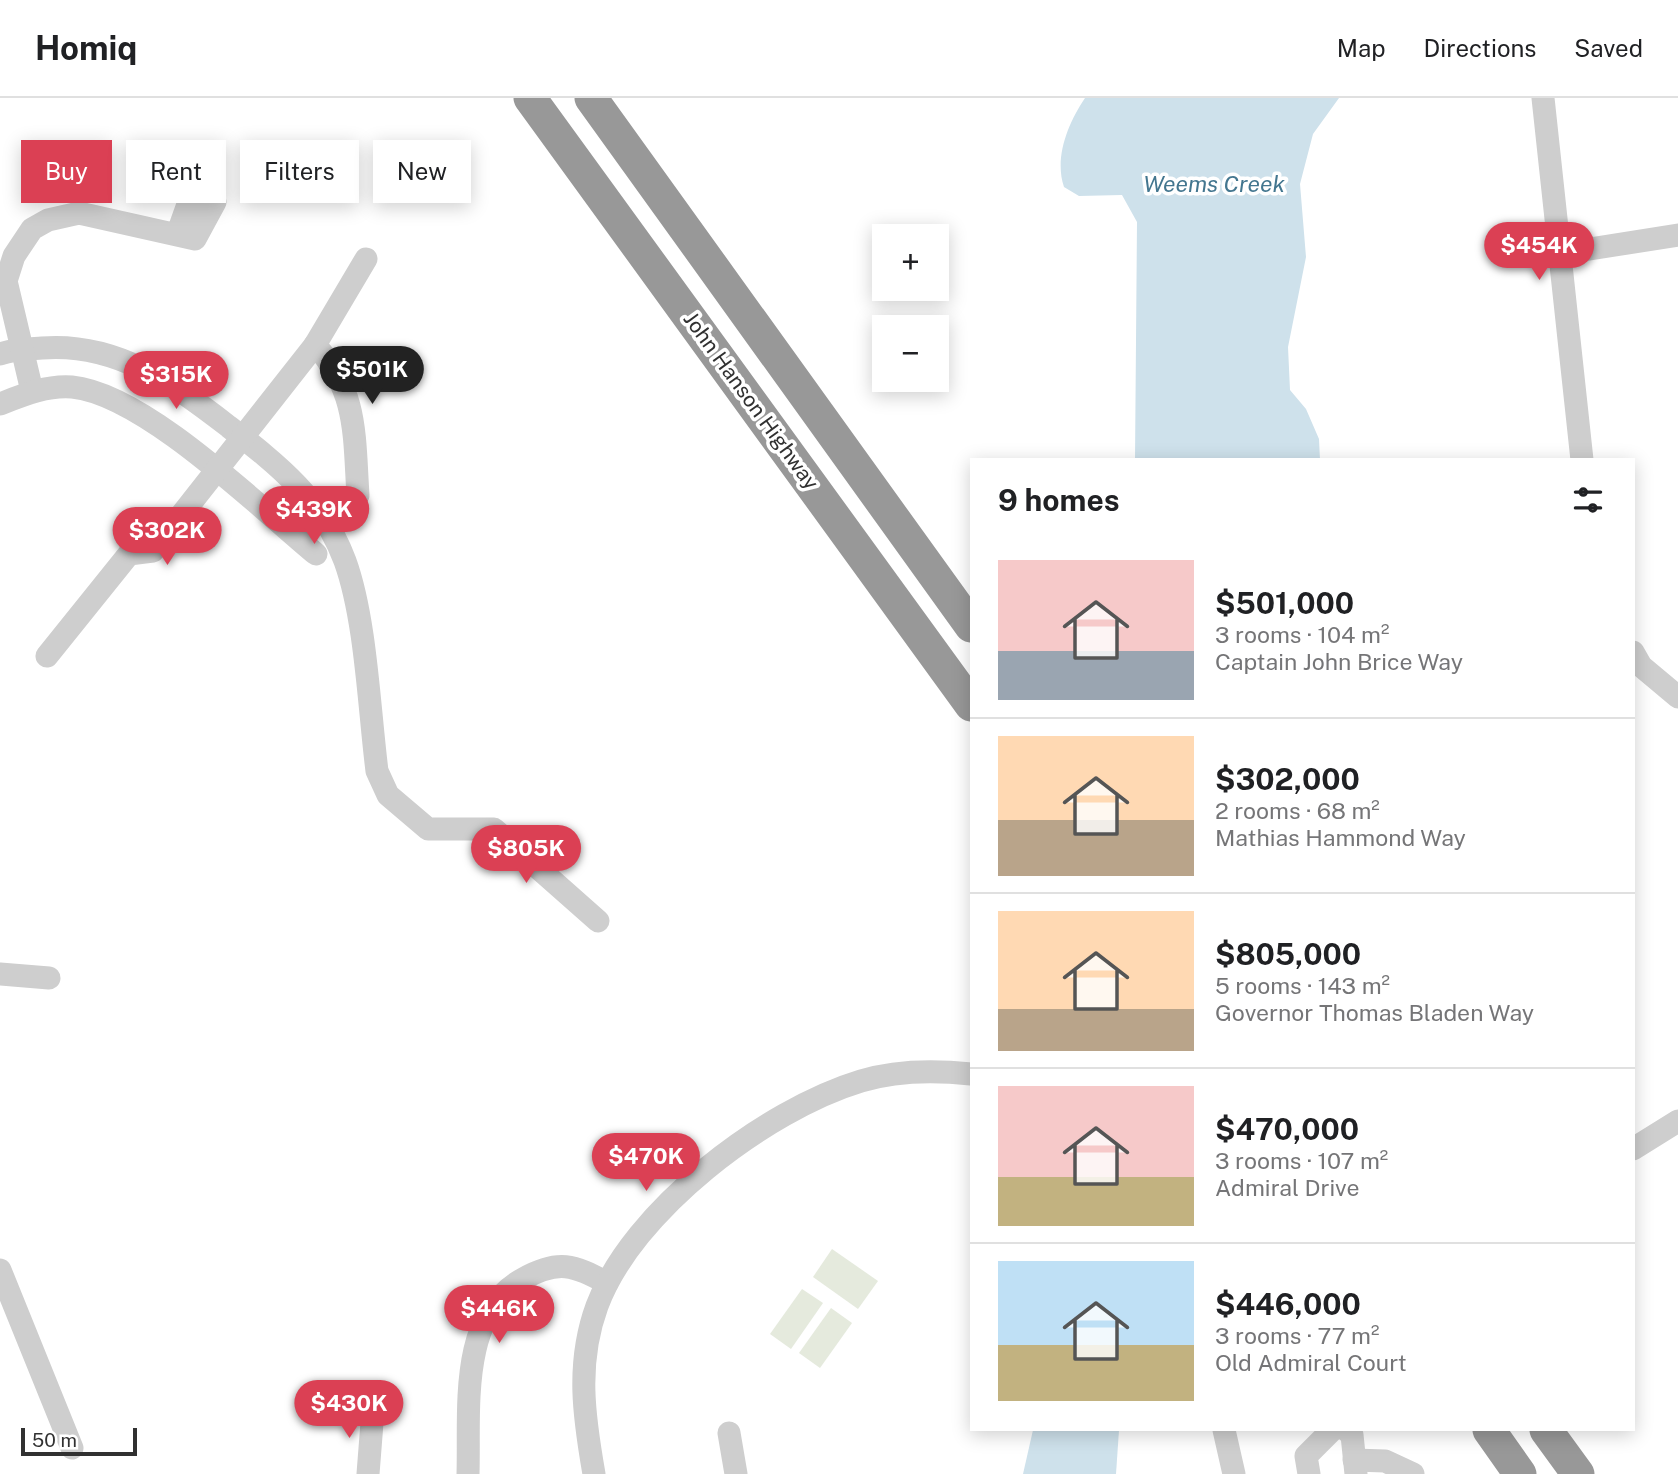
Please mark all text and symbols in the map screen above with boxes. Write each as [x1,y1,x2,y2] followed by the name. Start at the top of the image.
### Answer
[35,29,137,67] text: Homiq
[1337,34,1386,62] text: Map
[1424,34,1536,62] text: Directions
[1574,34,1643,62] text: Saved
[21,140,112,203] chip: Buy
[126,140,226,203] chip: Rent
[240,140,359,203] chip: Filters
[373,140,471,203] chip: New
[1143,170,1285,197] water label: Weems Creek
[1490,222,1588,282] pin: $454K
[872,224,949,392] map controls
[872,224,949,301] button: +
[1500,231,1578,258] text: $454K
[679,307,824,494] street label: John Hanson Highway
[872,315,949,392] button: −
[323,346,421,406] pin: $501K
[127,352,225,411] pin: $315K
[336,355,408,382] text: $501K
[140,360,212,387] text: $315K
[1569,481,1607,519] icon: filters
[998,482,1120,518] text: 9 homes
[265,486,363,546] pin: $439K
[275,495,353,522] text: $439K
[118,508,216,567] pin: $302K
[129,516,205,543] text: $302K
[1215,585,1354,621] text: $501,000
[1054,588,1138,672] icon: home
[1215,621,1389,648] text: 3 rooms · 104 m²
[1215,648,1463,675] text: Captain John Brice Way
[1215,761,1360,797] text: $302,000
[1054,764,1138,848] icon: home
[1215,797,1380,824] text: 2 rooms · 68 m²
[1215,824,1466,851] text: Mathias Hammond Way
[477,826,575,885] pin: $805K
[487,834,565,861] text: $805K
[1215,936,1361,972] text: $805,000
[1054,939,1138,1023] icon: home
[1215,972,1390,999] text: 5 rooms · 143 m²
[1215,999,1534,1026] text: Governor Thomas Bladen Way
[1215,1111,1359,1147] text: $470,000
[1054,1114,1138,1198] icon: home
[597,1134,695,1193] pin: $470K
[608,1142,684,1169] text: $470K
[1215,1147,1388,1174] text: 3 rooms · 107 m²
[1215,1174,1360,1201] text: Admiral Drive
[450,1286,548,1345] pin: $446K
[1215,1286,1361,1322] text: $446,000
[1054,1289,1138,1373] icon: home
[460,1294,538,1321] text: $446K
[1215,1322,1379,1349] text: 3 rooms · 77 m²
[1215,1349,1407,1376] text: Old Admiral Court
[300,1380,398,1440] pin: $430K
[310,1389,388,1416] text: $430K
[21,1425,136,1457] scale bar
[32,1429,77,1451] text: 50 m

